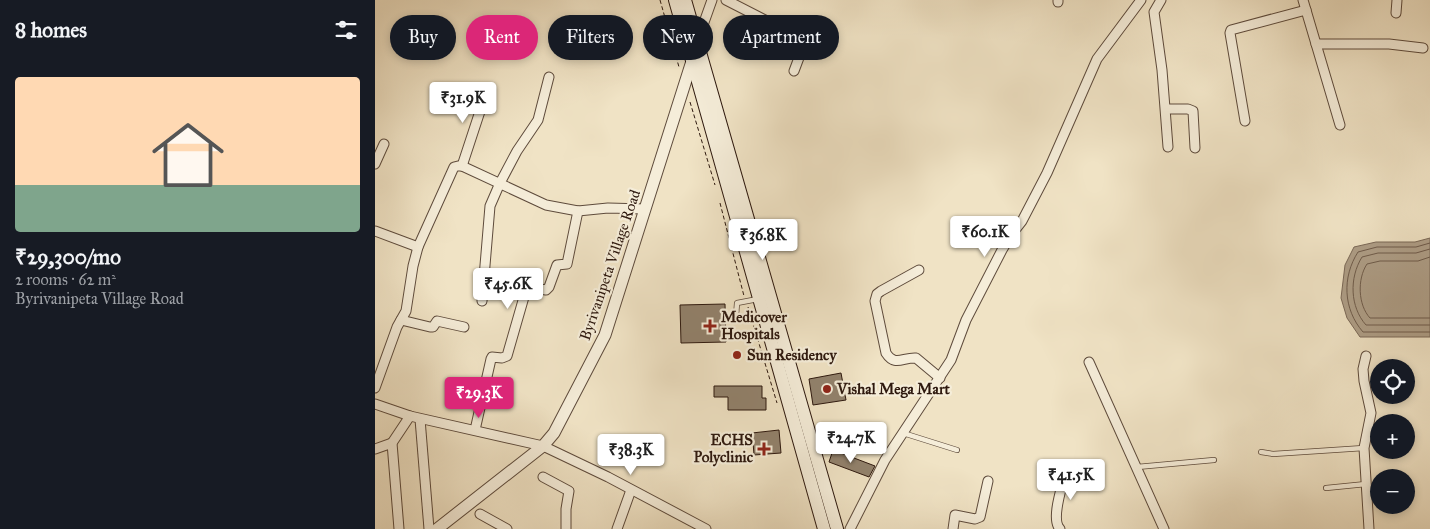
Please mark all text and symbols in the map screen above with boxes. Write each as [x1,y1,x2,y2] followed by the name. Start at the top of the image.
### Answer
[390,15,456,60] chip: Buy
[466,15,538,60] chip: Rent
[548,15,633,60] chip: Filters
[643,15,713,60] chip: New
[723,15,839,60] chip: Apartment
[332,16,360,44] icon: filters
[15,17,87,43] text: 8 homes
[422,82,504,124] pin: ₹31.9K
[440,88,486,107] text: ₹31.9K
[143,110,233,200] icon: home
[576,187,644,343] street label: Byrivanipeta Village Road
[944,216,1026,258] pin: ₹60.1K
[722,218,804,261] pin: ₹36.8K
[961,222,1009,241] text: ₹60.1K
[740,225,786,244] text: ₹36.8K
[15,244,121,270] text: ₹29,300/mo
[467,268,549,310] pin: ₹45.6K
[15,270,116,289] text: 2 rooms · 62 m²
[484,274,532,293] text: ₹45.6K
[15,289,184,308] text: Byrivanipeta Village Road
[721,308,787,344] place label: Medicover Hospitals
[703,319,717,333] marker: Medicover Hospitals
[747,346,837,365] place label: Sun Residency
[731,349,743,361] marker: Sun Residency
[1370,359,1415,514] map controls
[1370,359,1415,404] button: locate
[438,376,520,419] pin: ₹29.3K
[836,380,951,399] place label: Vishal Mega Mart
[456,383,502,402] text: ₹29.3K
[821,383,833,395] marker: Vishal Mega Mart
[1370,414,1415,459] button: +
[810,422,892,464] pin: ₹24.7K
[827,428,875,447] text: ₹24.7K
[693,431,754,467] place label: ECHS Polyclinic
[590,434,672,476] pin: ₹38.3K
[608,440,654,459] text: ₹38.3K
[757,442,771,456] marker: ECHS Polyclinic
[1030,458,1112,501] pin: ₹41.5K
[1048,465,1094,484] text: ₹41.5K
[1370,469,1415,514] button: −

